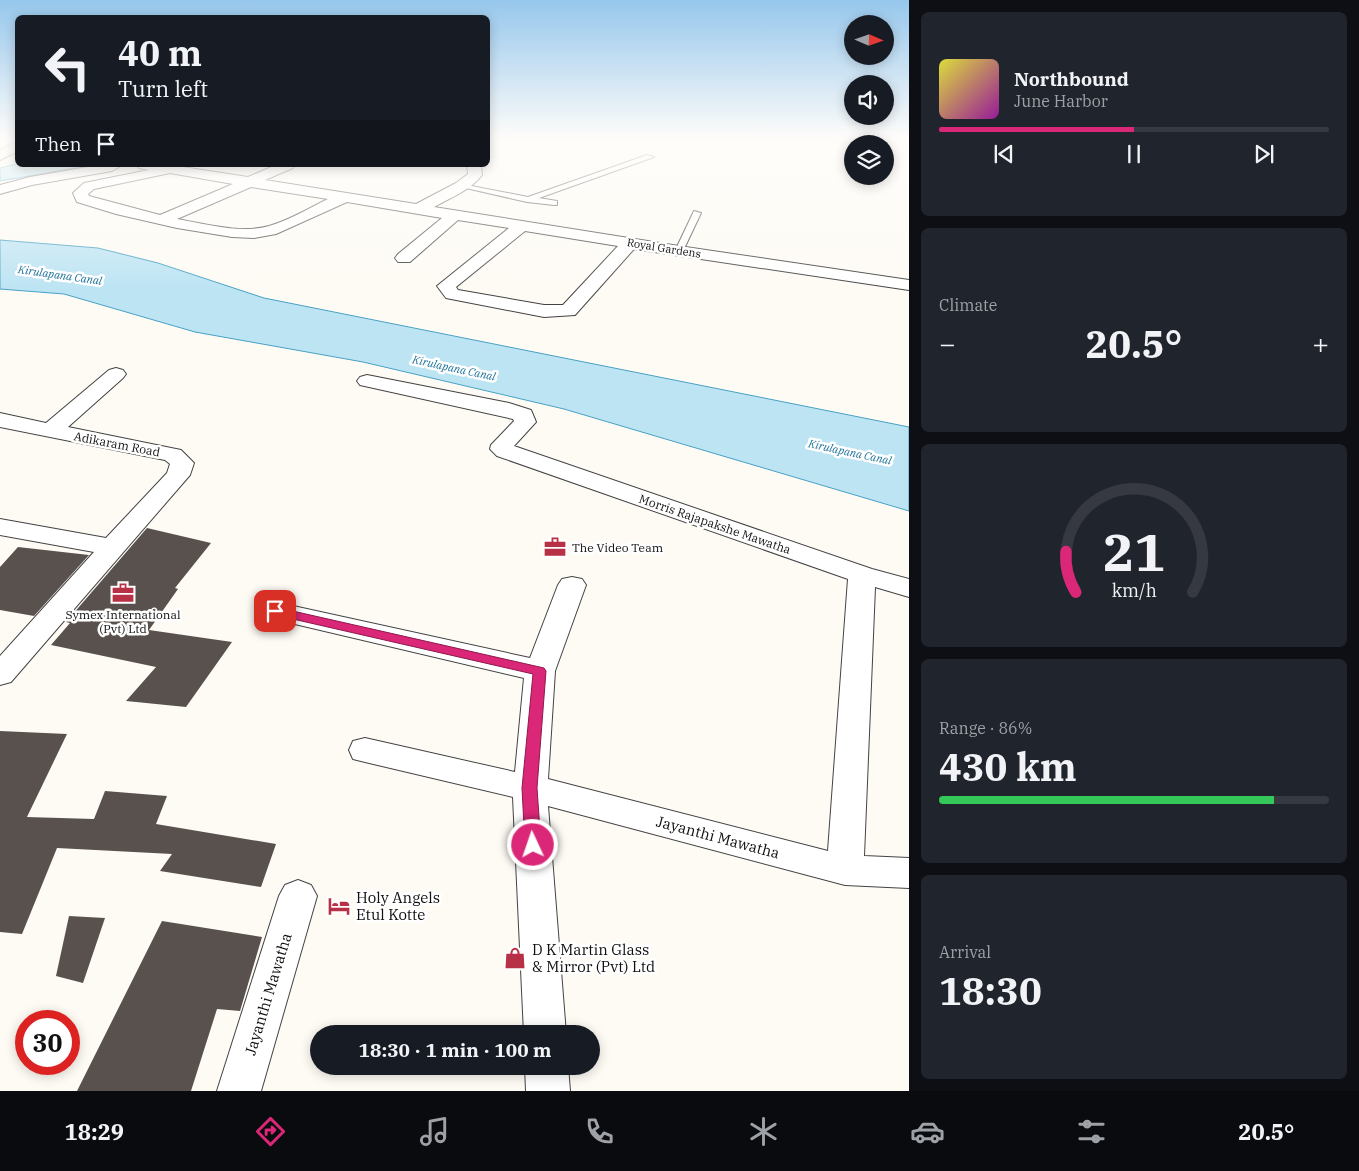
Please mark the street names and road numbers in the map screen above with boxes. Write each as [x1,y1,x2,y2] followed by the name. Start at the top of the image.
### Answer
[626,235,702,261] street label: Royal Gardens
[73,428,161,460] street label: Adikaram Road
[637,491,793,557] street label: Morris Rajapakshe Mawatha
[654,811,782,863] street label: Jayanthi Mawatha
[240,931,296,1057] street label: Jayanthi Mawatha

